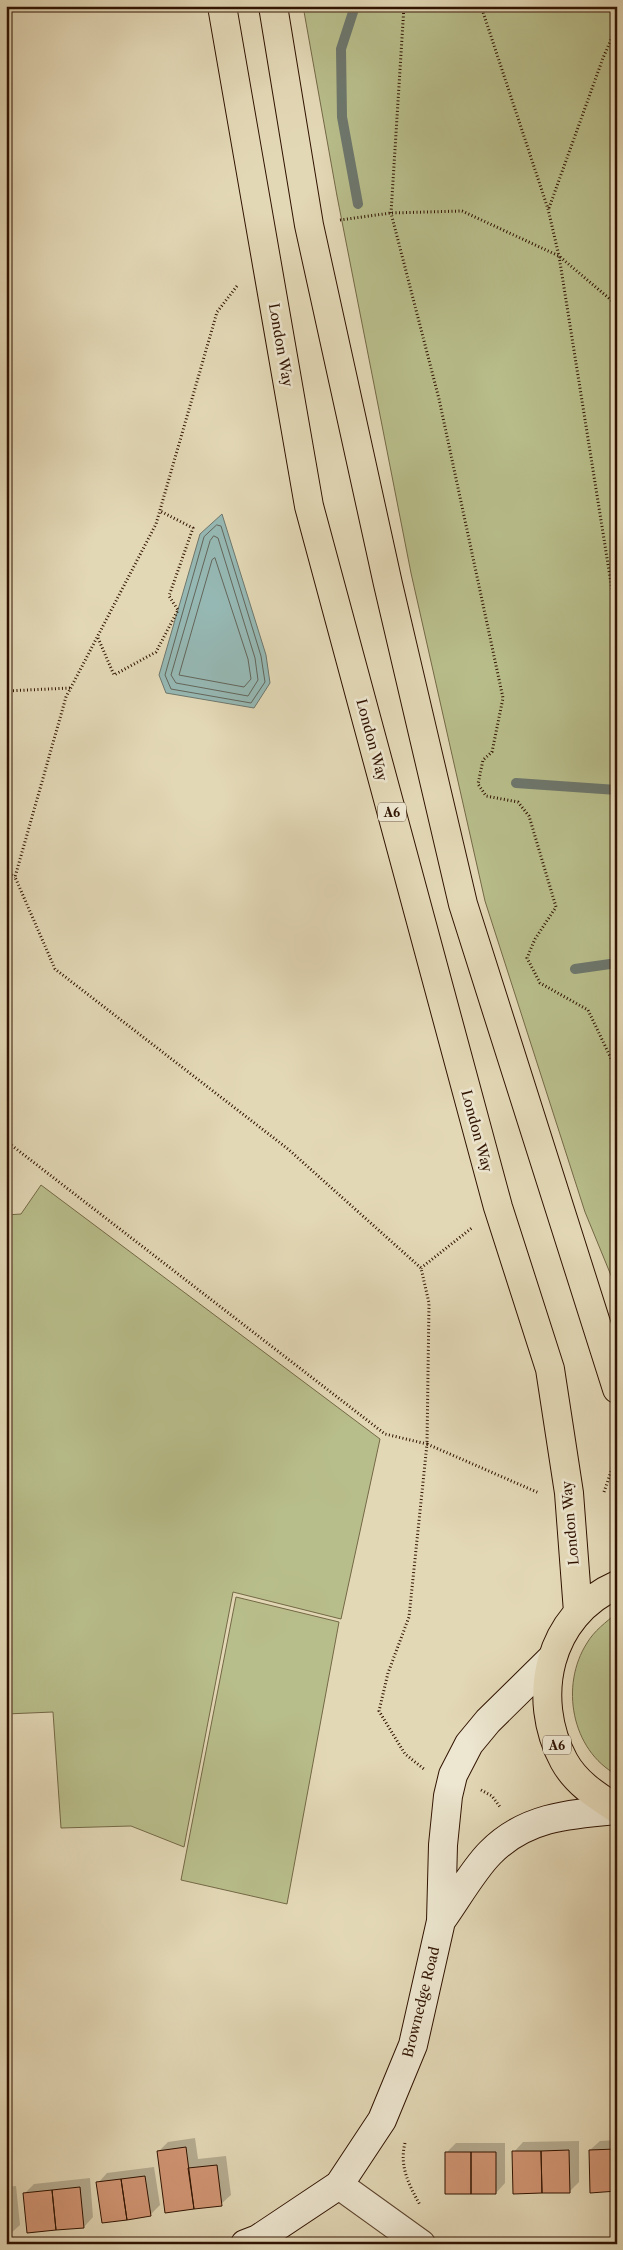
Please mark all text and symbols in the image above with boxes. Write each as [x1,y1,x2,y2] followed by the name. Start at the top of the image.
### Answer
[265,302,297,388] street label: London Way
[352,697,392,783] street label: London Way
[378,802,406,822] road number: A6
[457,1088,497,1174] street label: London Way
[557,1480,583,1566] street label: London Way
[543,1736,571,1754] road number: A6
[398,1944,444,2059] street label: Brownedge Road

